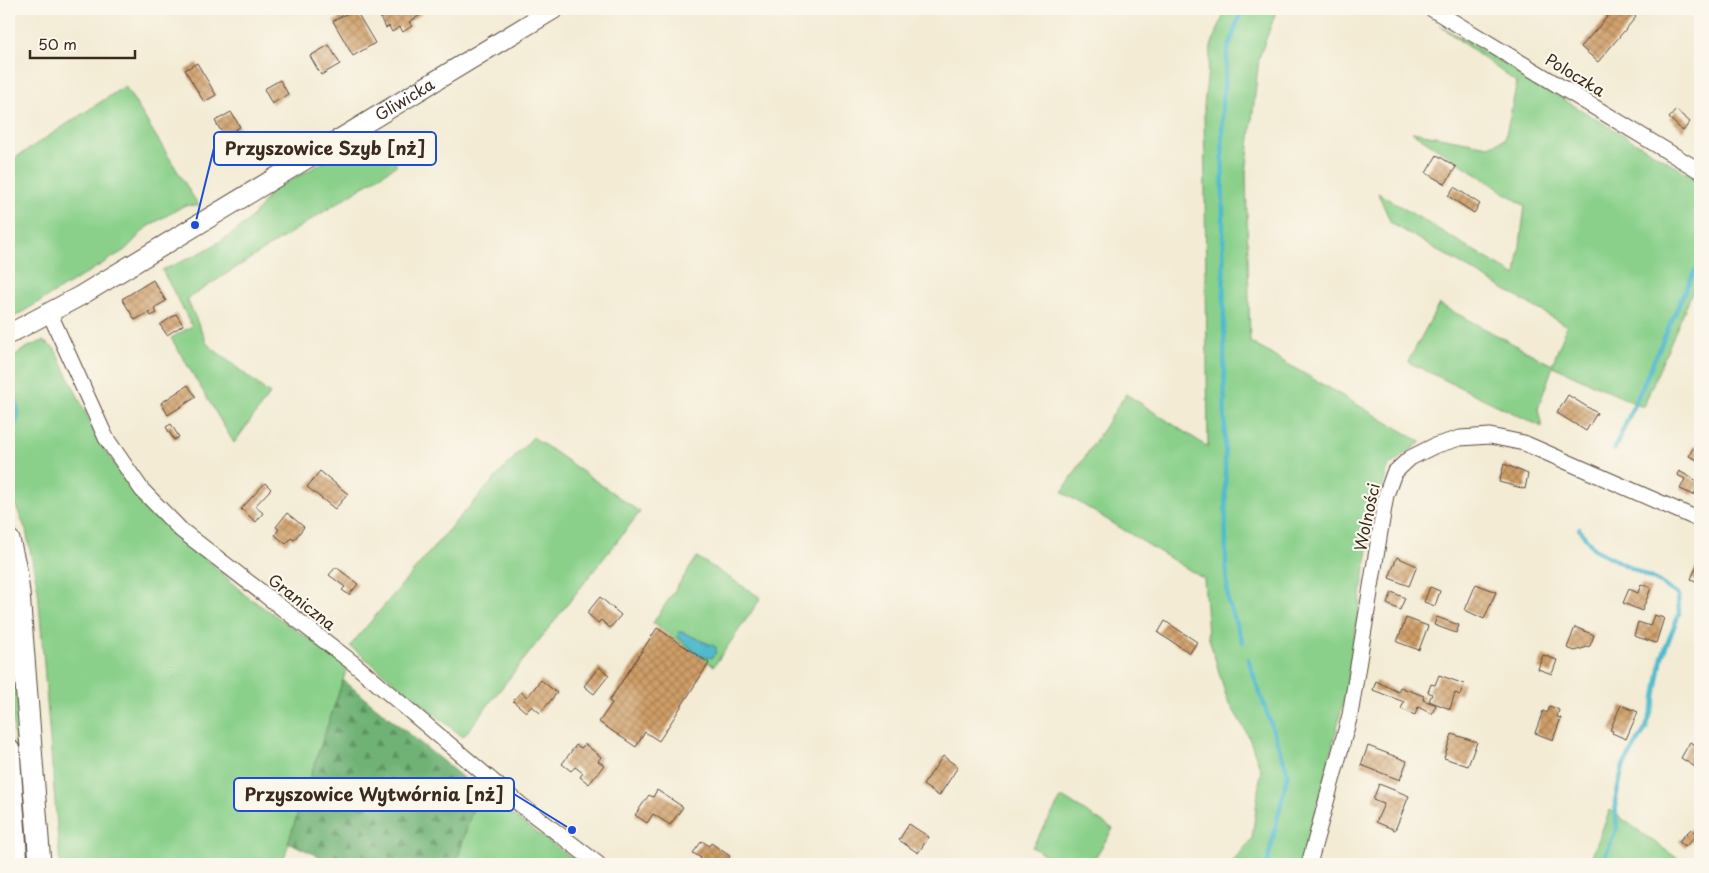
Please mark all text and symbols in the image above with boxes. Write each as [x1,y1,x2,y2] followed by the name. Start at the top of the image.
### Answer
[30,28,135,60] scale bar
[38,32,77,55] text: 50 m
[1541,47,1610,102] street label: Poloczka
[370,71,438,126] street label: Gliwicka
[214,132,436,165] callout: Przyszowice Szyb [nż]
[225,134,425,161] text: Przyszowice Szyb [nż]
[1347,481,1385,553] street label: Wolności
[264,567,342,635] street label: Graniczna
[234,778,514,811] callout: Przyszowice Wytwórnia [nż]
[244,780,504,807] text: Przyszowice Wytwórnia [nż]

